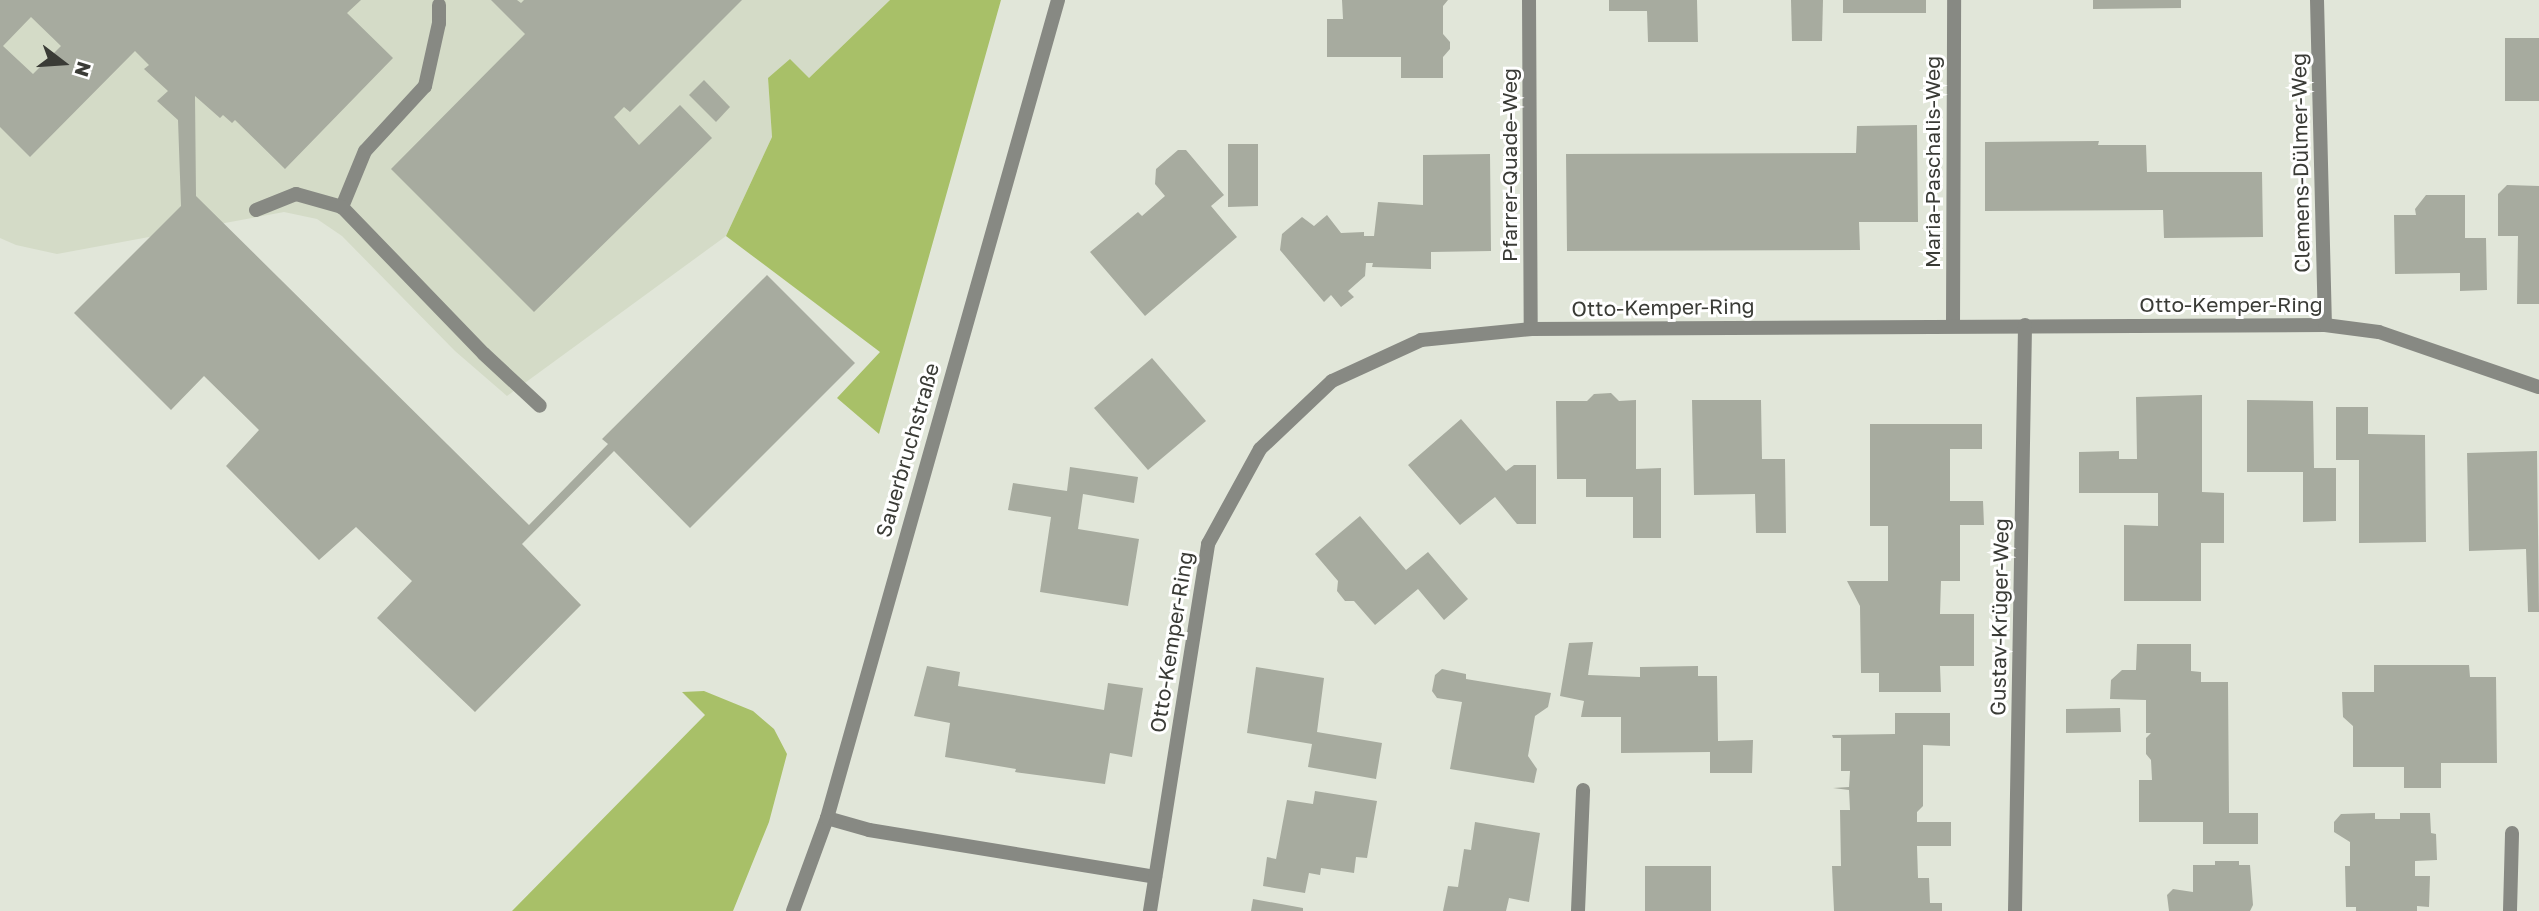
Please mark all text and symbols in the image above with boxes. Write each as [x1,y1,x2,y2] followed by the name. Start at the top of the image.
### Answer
[28,28,98,98] north arrow
[2285,53,2315,273] street label: Clemens-Dülmer-Weg
[1919,56,1945,268] street label: Maria-Paschalis-Weg
[70,59,97,80] text: N
[1496,68,1522,262] street label: Pfarrer-Quade-Weg
[2139,291,2323,317] street label: Otto-Kemper-Ring
[1571,293,1755,321] street label: Otto-Kemper-Ring
[870,360,944,540] street label: Sauerbruchstraße
[1985,518,2013,716] street label: Gustav-Krüger-Weg
[1144,550,1198,734] street label: Otto-Kemper-Ring

